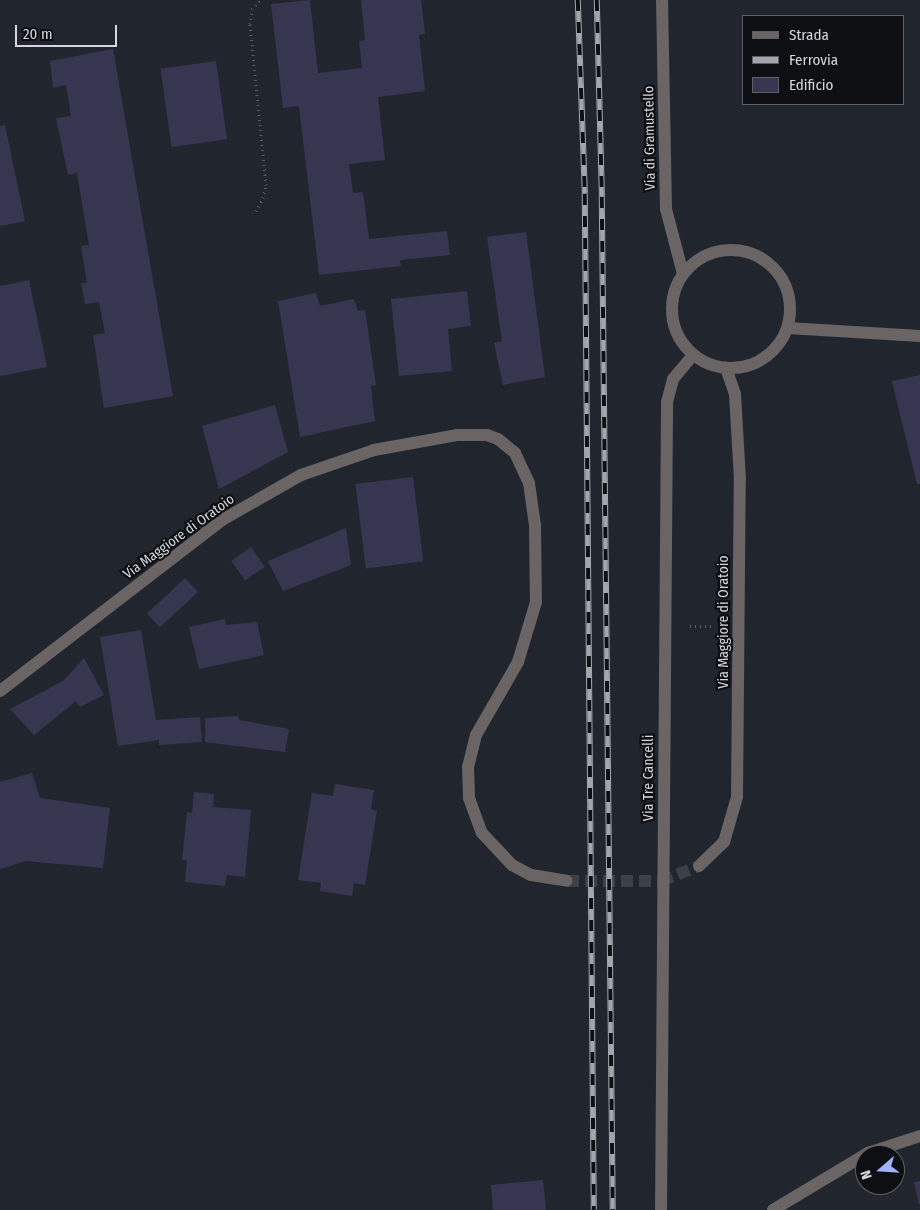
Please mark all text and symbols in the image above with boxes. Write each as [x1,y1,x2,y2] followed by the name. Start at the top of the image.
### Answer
[18,15,120,47] scale bar
[742,15,905,105] legend
[23,25,53,43] text: 20 m
[789,26,829,44] text: Strada
[789,51,838,69] text: Ferrovia
[789,76,834,94] text: Edificio
[641,86,659,190] street label: Via di Gramustello
[120,491,238,583] street label: Via Maggiore di Oratoio
[716,555,732,689] street label: Via Maggiore di Oratoio
[641,735,657,821] street label: Via Tre Cancelli
[855,1145,905,1195] north arrow
[857,1168,876,1181] text: N

